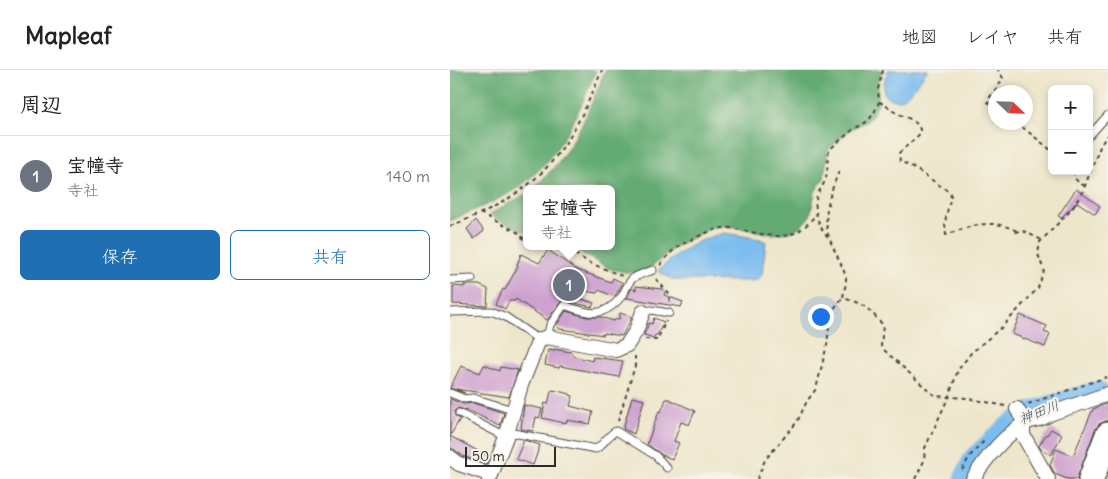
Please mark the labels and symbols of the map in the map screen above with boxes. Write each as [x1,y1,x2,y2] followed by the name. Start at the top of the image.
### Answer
[988,85,1033,130] north arrow
[553,266,585,304] pin: 1
[808,304,834,330] your location
[1016,396,1062,428] water label: 神田川
[465,444,556,467] scale bar

